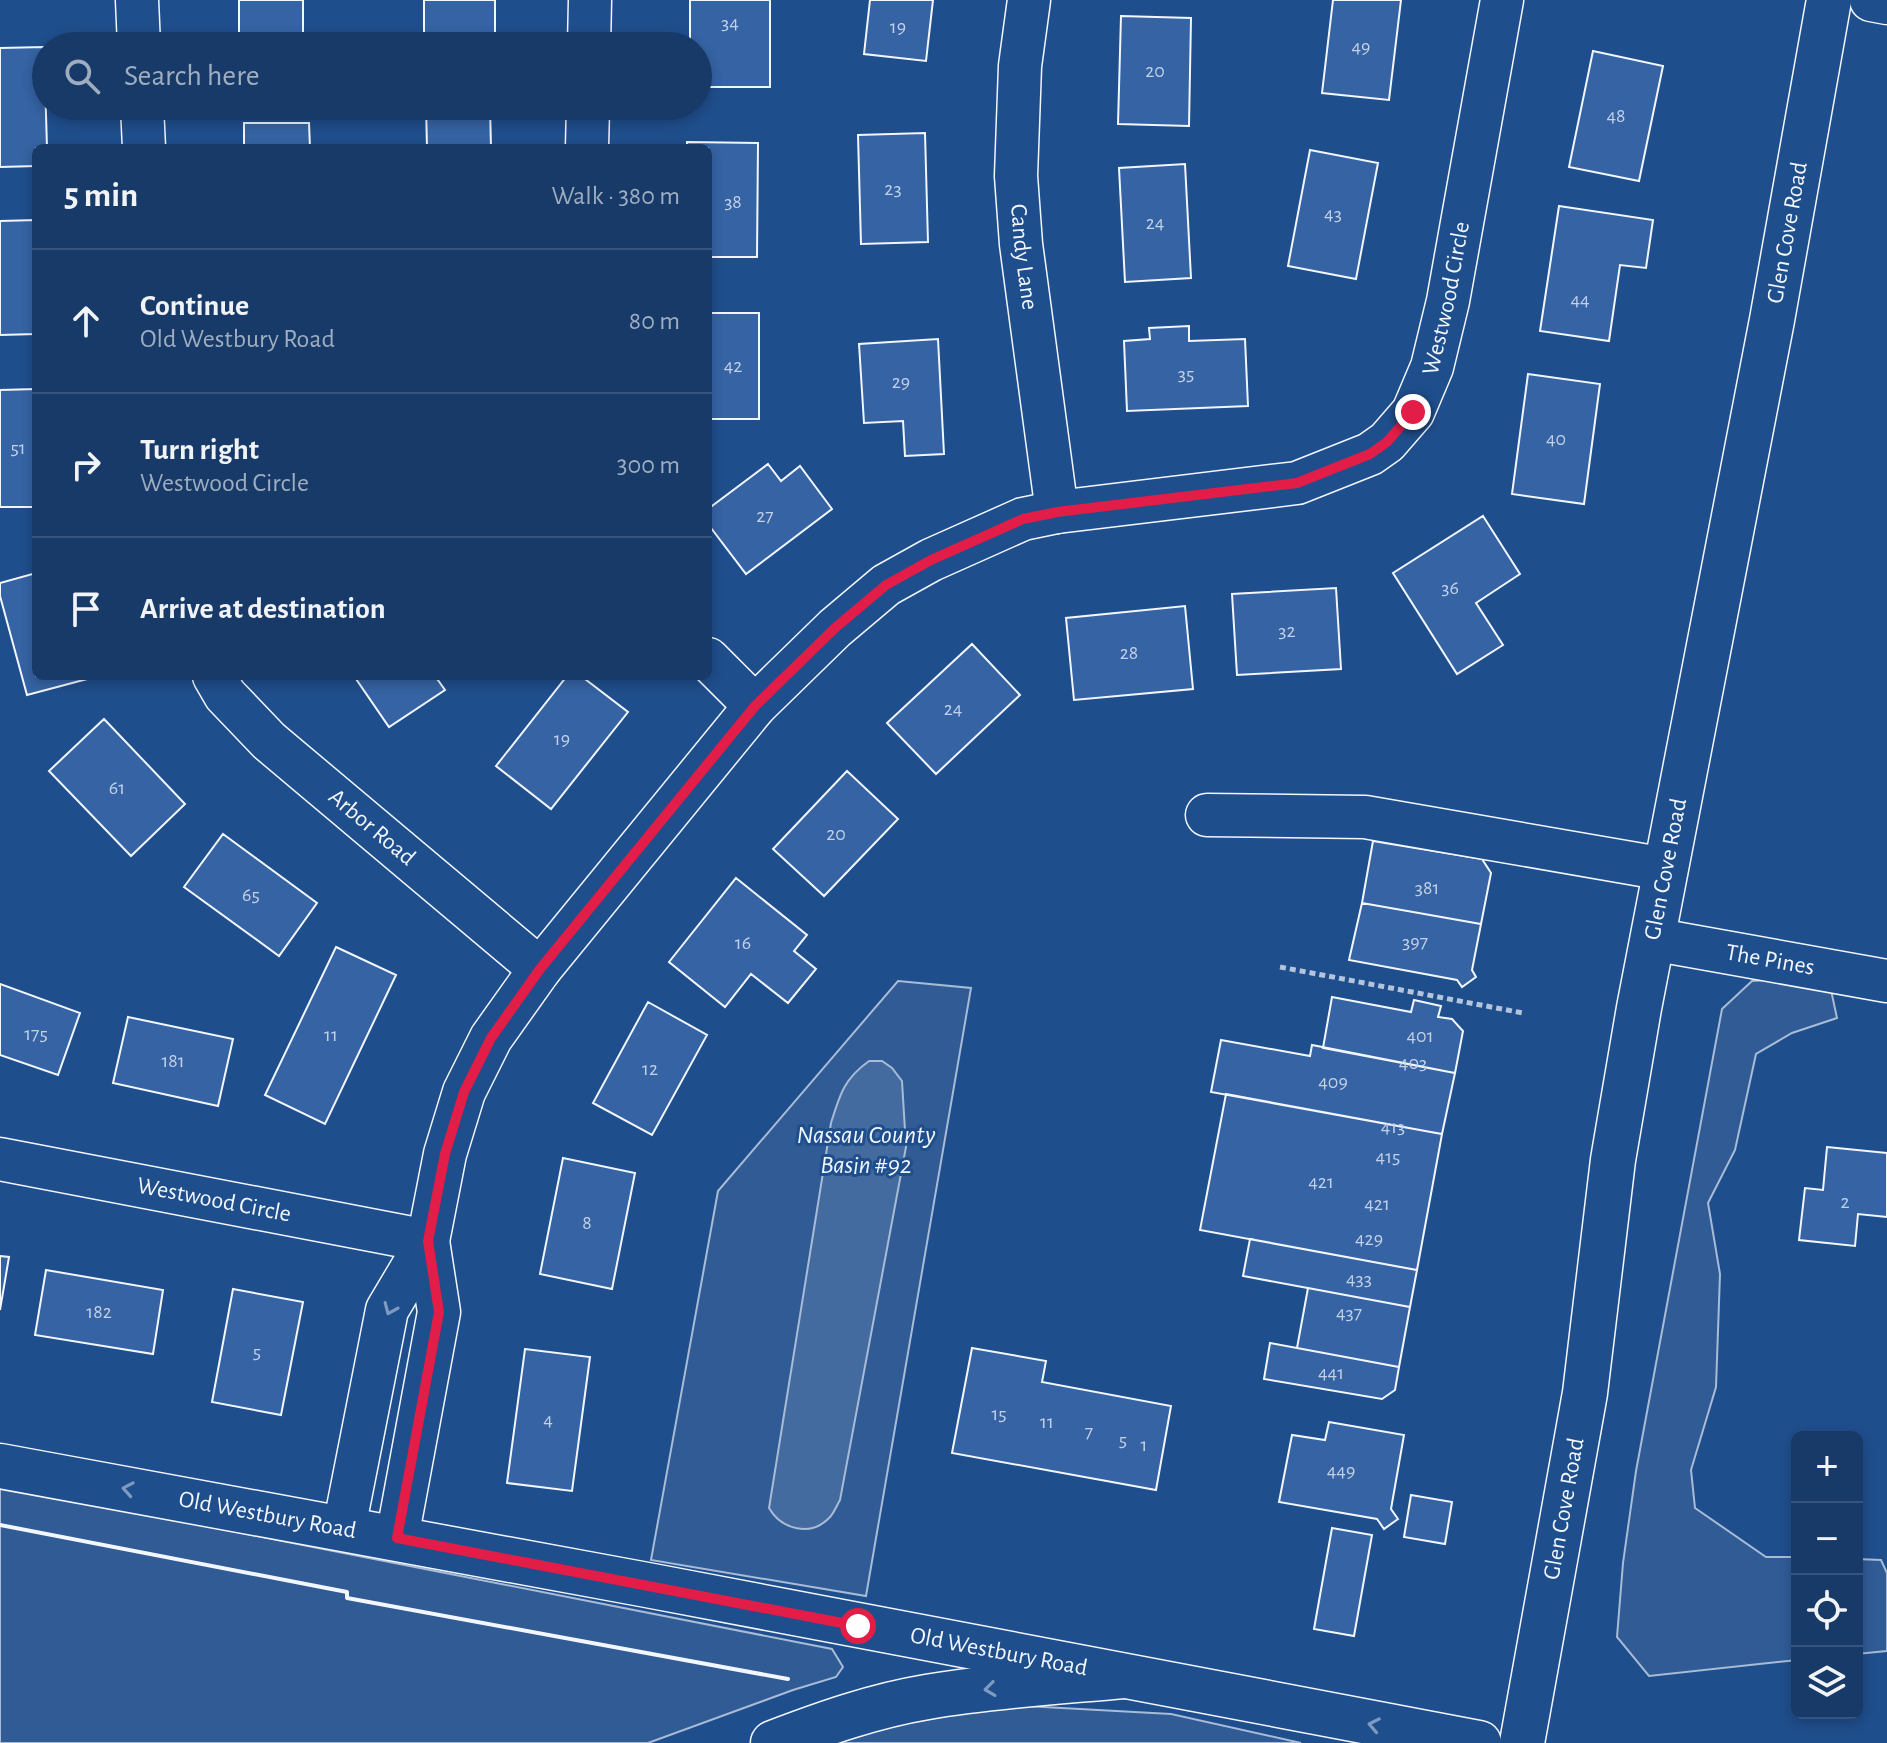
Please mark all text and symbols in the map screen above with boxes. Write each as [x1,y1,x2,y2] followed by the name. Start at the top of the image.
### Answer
[721,13,739,33] house number: 34
[890,17,906,37] house number: 19
[32,32,712,120] search box
[1351,37,1371,57] house number: 49
[60,54,104,98] icon: search
[124,61,260,91] text: Search here
[1145,61,1165,81] house number: 20
[1606,106,1626,126] house number: 48
[1763,160,1812,305] street label: Glen Cove Road
[64,179,138,213] text: 5 min
[884,179,902,199] house number: 23
[552,183,680,209] text: Walk · 380 m
[724,192,742,212] house number: 38
[1006,203,1042,311] street label: Candy Lane
[1324,204,1342,224] house number: 43
[1146,213,1164,233] house number: 24
[1419,220,1474,377] street label: Westwood Circle
[1570,290,1590,310] house number: 44
[140,291,249,321] text: Continue
[64,299,108,343] icon: ahead
[629,308,680,334] text: 80 m
[140,326,335,352] text: Old Westbury Road
[724,356,742,376] house number: 42
[1178,364,1194,384] house number: 35
[892,372,910,392] house number: 29
[1395,394,1431,430] route end
[1546,429,1566,449] house number: 40
[140,435,259,465] text: Turn right
[10,438,26,458] house number: 51
[64,443,108,487] icon: right
[617,452,680,478] text: 300 m
[140,470,309,496] text: Westwood Circle
[756,506,774,526] house number: 27
[1441,578,1459,598] house number: 36
[64,587,108,631] icon: arrive
[140,594,386,624] text: Arrive at destination
[1278,621,1296,641] house number: 32
[1120,643,1138,663] house number: 28
[944,699,962,719] house number: 24
[554,729,570,749] house number: 19
[109,778,125,798] house number: 61
[324,785,420,870] street label: Arbor Road
[1640,796,1691,942] street label: Glen Cove Road
[826,824,846,844] house number: 20
[1415,878,1439,898] house number: 381
[242,885,260,905] house number: 65
[1402,932,1428,952] house number: 397
[735,933,751,953] house number: 16
[1724,940,1816,980] street label: The Pines
[24,1024,48,1044] house number: 175
[324,1025,338,1045] house number: 11
[1406,1026,1434,1046] house number: 401
[161,1051,185,1071] house number: 181
[1399,1053,1427,1073] house number: 403
[642,1059,658,1079] house number: 12
[1318,1072,1348,1092] house number: 409
[1381,1117,1405,1137] house number: 413
[797,1122,936,1178] water label: Nassau County Basin #92
[1376,1147,1400,1167] house number: 415
[1308,1172,1334,1192] house number: 421
[135,1174,293,1226] street label: Westwood Circle
[1840,1192,1850,1212] house number: 2
[1364,1194,1390,1214] house number: 421
[582,1213,592,1233] house number: 8
[1355,1229,1383,1249] house number: 429
[1346,1269,1372,1289] house number: 433
[384,1300,400,1315] one-way arrow
[86,1302,112,1322] house number: 182
[1336,1303,1362,1323] house number: 437
[253,1342,261,1362] house number: 5
[1318,1363,1344,1383] house number: 441
[991,1404,1007,1424] house number: 15
[543,1410,553,1430] house number: 4
[1040,1412,1054,1432] house number: 11
[1085,1422,1093,1442] house number: 7
[1119,1430,1127,1450] house number: 5
[1791,1431,1863,1719] map controls
[1791,1431,1863,1503] button: +
[1141,1435,1147,1455] house number: 1
[1540,1436,1589,1582] street label: Glen Cove Road
[1327,1461,1355,1481] house number: 449
[121,1482,134,1499] one-way arrow
[177,1487,358,1543] street label: Old Westbury Road
[1791,1503,1863,1575] button: −
[1791,1575,1863,1647] button: locate
[840,1608,876,1644] route start
[908,1623,1090,1680] street label: Old Westbury Road
[1791,1647,1863,1719] button: layers
[983,1680,996,1697] one-way arrow
[1368,1717,1381,1734] one-way arrow

